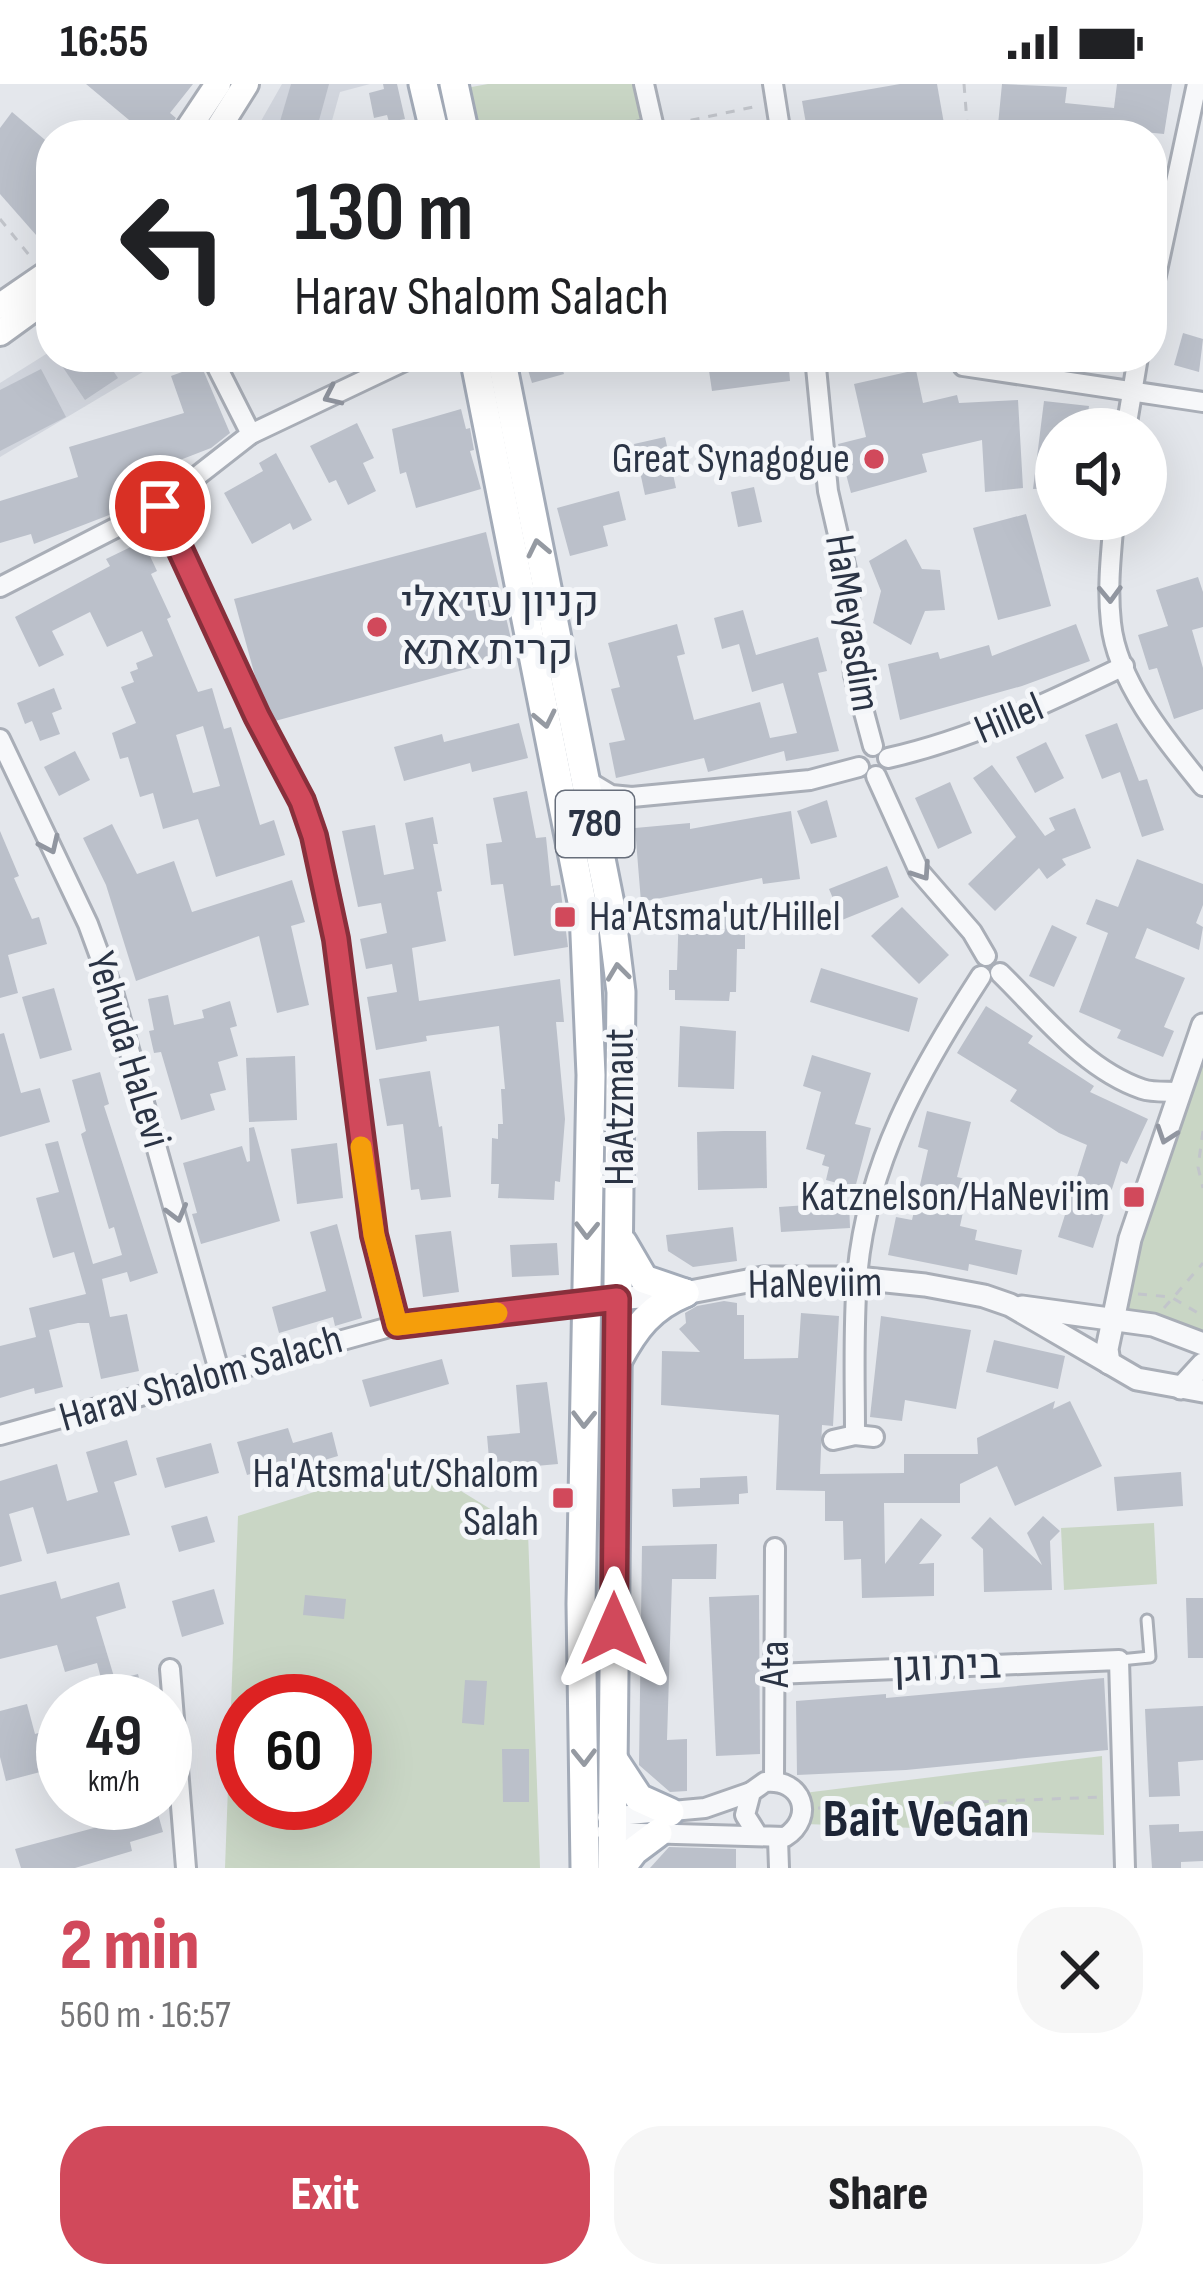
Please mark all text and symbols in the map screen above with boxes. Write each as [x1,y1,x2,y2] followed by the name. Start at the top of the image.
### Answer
[60,15,148,70] text: 16:55
[294,163,473,264] text: 130 m
[96,168,252,324] icon: left
[294,265,669,330] text: Harav Shalom Salach
[323,382,344,405] one-way arrow
[1035,408,1167,540] map controls
[1035,408,1167,540] button: sound
[612,434,850,485] place label: Great Synagogue
[861,446,887,472] marker: Great Synagogue
[109,455,211,557] pin
[127,473,193,539] icon: arrive
[813,531,891,715] street label: HaMeyasdim
[526,538,552,558] one-way arrow
[401,578,599,677] place label: קניון עזיאלי קרית אתא
[1097,585,1123,604] one-way arrow
[364,614,390,640] marker: קניון עזיאלי קרית אתא
[967,682,1051,756] street label: Hillel
[532,709,557,729] one-way arrow
[556,791,634,857] road number: 780
[36,833,59,854] one-way arrow
[907,859,929,881] one-way arrow
[589,892,841,943] place label: Ha'Atsma'ut/Hillel
[552,904,578,930] marker: Ha'Atsma'ut/Hillel
[74,946,182,1154] street label: Yehuda HaLevi
[606,962,632,982] one-way arrow
[595,1028,646,1186] street label: HaAtzmaut
[1155,1124,1180,1145] one-way arrow
[801,1172,1110,1223] place label: Katznelson/HaNevi'im
[1121,1184,1147,1210] marker: Katznelson/HaNevi'im
[162,1202,187,1222] one-way arrow
[575,1221,601,1240] one-way arrow
[747,1257,883,1311] street label: HaNeviim
[54,1314,348,1444] street label: Harav Shalom Salach
[571,1411,597,1429] one-way arrow
[253,1449,539,1548] place label: Ha'Atsma'ut/Shalom Salah
[550,1485,576,1511] marker: Ha'Atsma'ut/Shalom Salah
[551,1566,677,1692] position arrow
[892,1640,1002,1694] street label: בית וגן
[750,1641,801,1688] street label: Ata
[216,1674,372,1830] speed limit sign: 60
[86,1701,142,1773] text: 49
[571,1748,597,1767] one-way arrow
[88,1764,140,1800] text: km/h
[823,1787,1030,1852] district label: Bait VeGan
[60,1903,200,1990] text: 2 min
[1017,1907,1143,2033] button: close
[60,1992,231,2039] text: 560 m · 16:57
[60,2126,590,2264] button: Exit
[614,2126,1143,2264] button: Share

